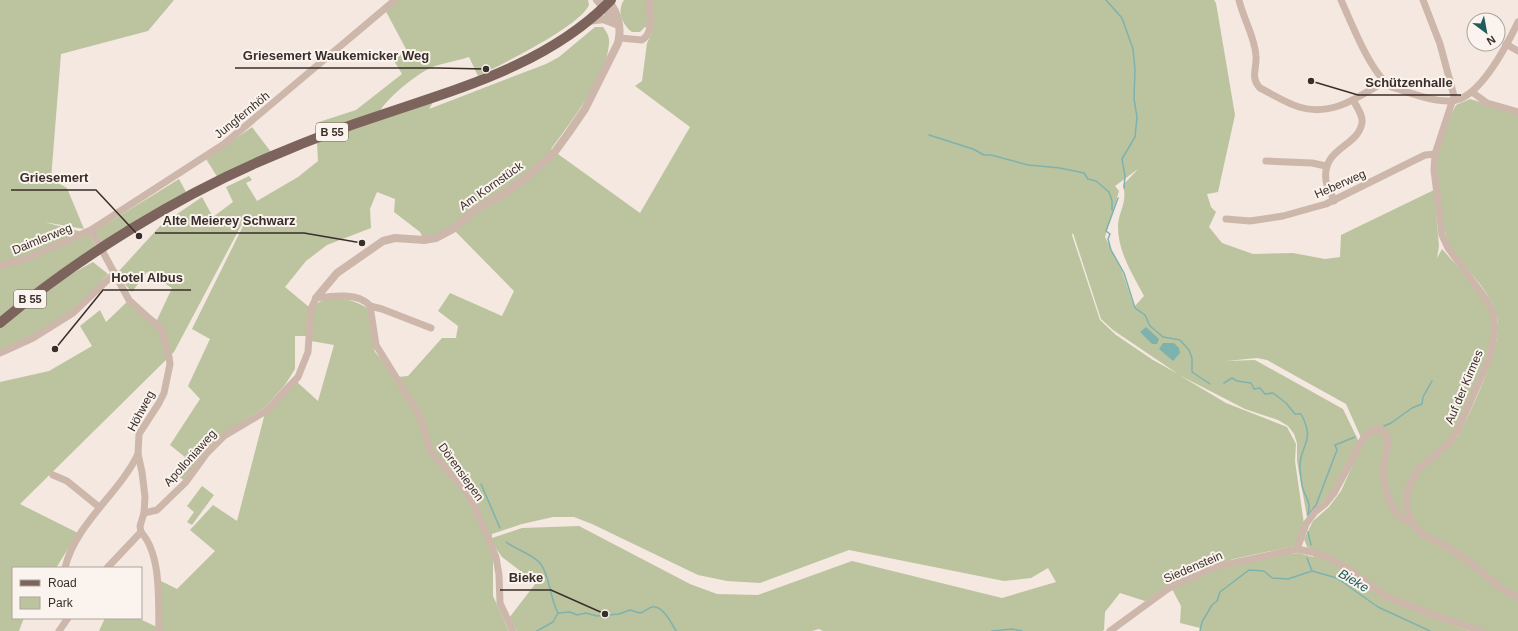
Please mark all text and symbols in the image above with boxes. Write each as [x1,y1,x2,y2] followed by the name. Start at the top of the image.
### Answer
[1466,12,1506,52] north arrow
[1485,33,1498,48] text: N
[235,43,438,68] callout: Griesemert Waukemicker Weg
[243,48,429,63] text: Griesemert Waukemicker Weg
[1358,70,1461,95] callout: Schützenhalle
[1365,75,1453,90] text: Schützenhalle
[212,89,272,141] street label: Jungfernhöh
[316,123,348,141] road number: B 55
[456,158,526,213] street label: Am Kornstück
[11,165,96,190] callout: Griesemert
[1312,166,1368,202] street label: Heberweg
[20,170,89,185] text: Griesemert
[155,208,304,233] callout: Alte Meierey Schwarz
[163,213,296,228] text: Alte Meierey Schwarz
[10,221,74,257] street label: Daimlerweg
[103,265,191,290] callout: Hotel Albus
[111,270,183,285] text: Hotel Albus
[14,290,46,308] road number: B 55
[1442,348,1486,426] street label: Auf der Kirmes
[124,388,158,434] street label: Höhweg
[161,427,219,489] street label: Apolloniaweg
[435,440,487,504] street label: Dörensiepen
[1161,548,1225,586] street label: Siedenstein
[500,565,551,590] callout: Bieke
[1336,566,1372,595] water label: Bieke
[12,567,142,619] legend
[509,570,543,585] text: Bieke
[48,576,77,590] text: Road
[48,596,74,610] text: Park

